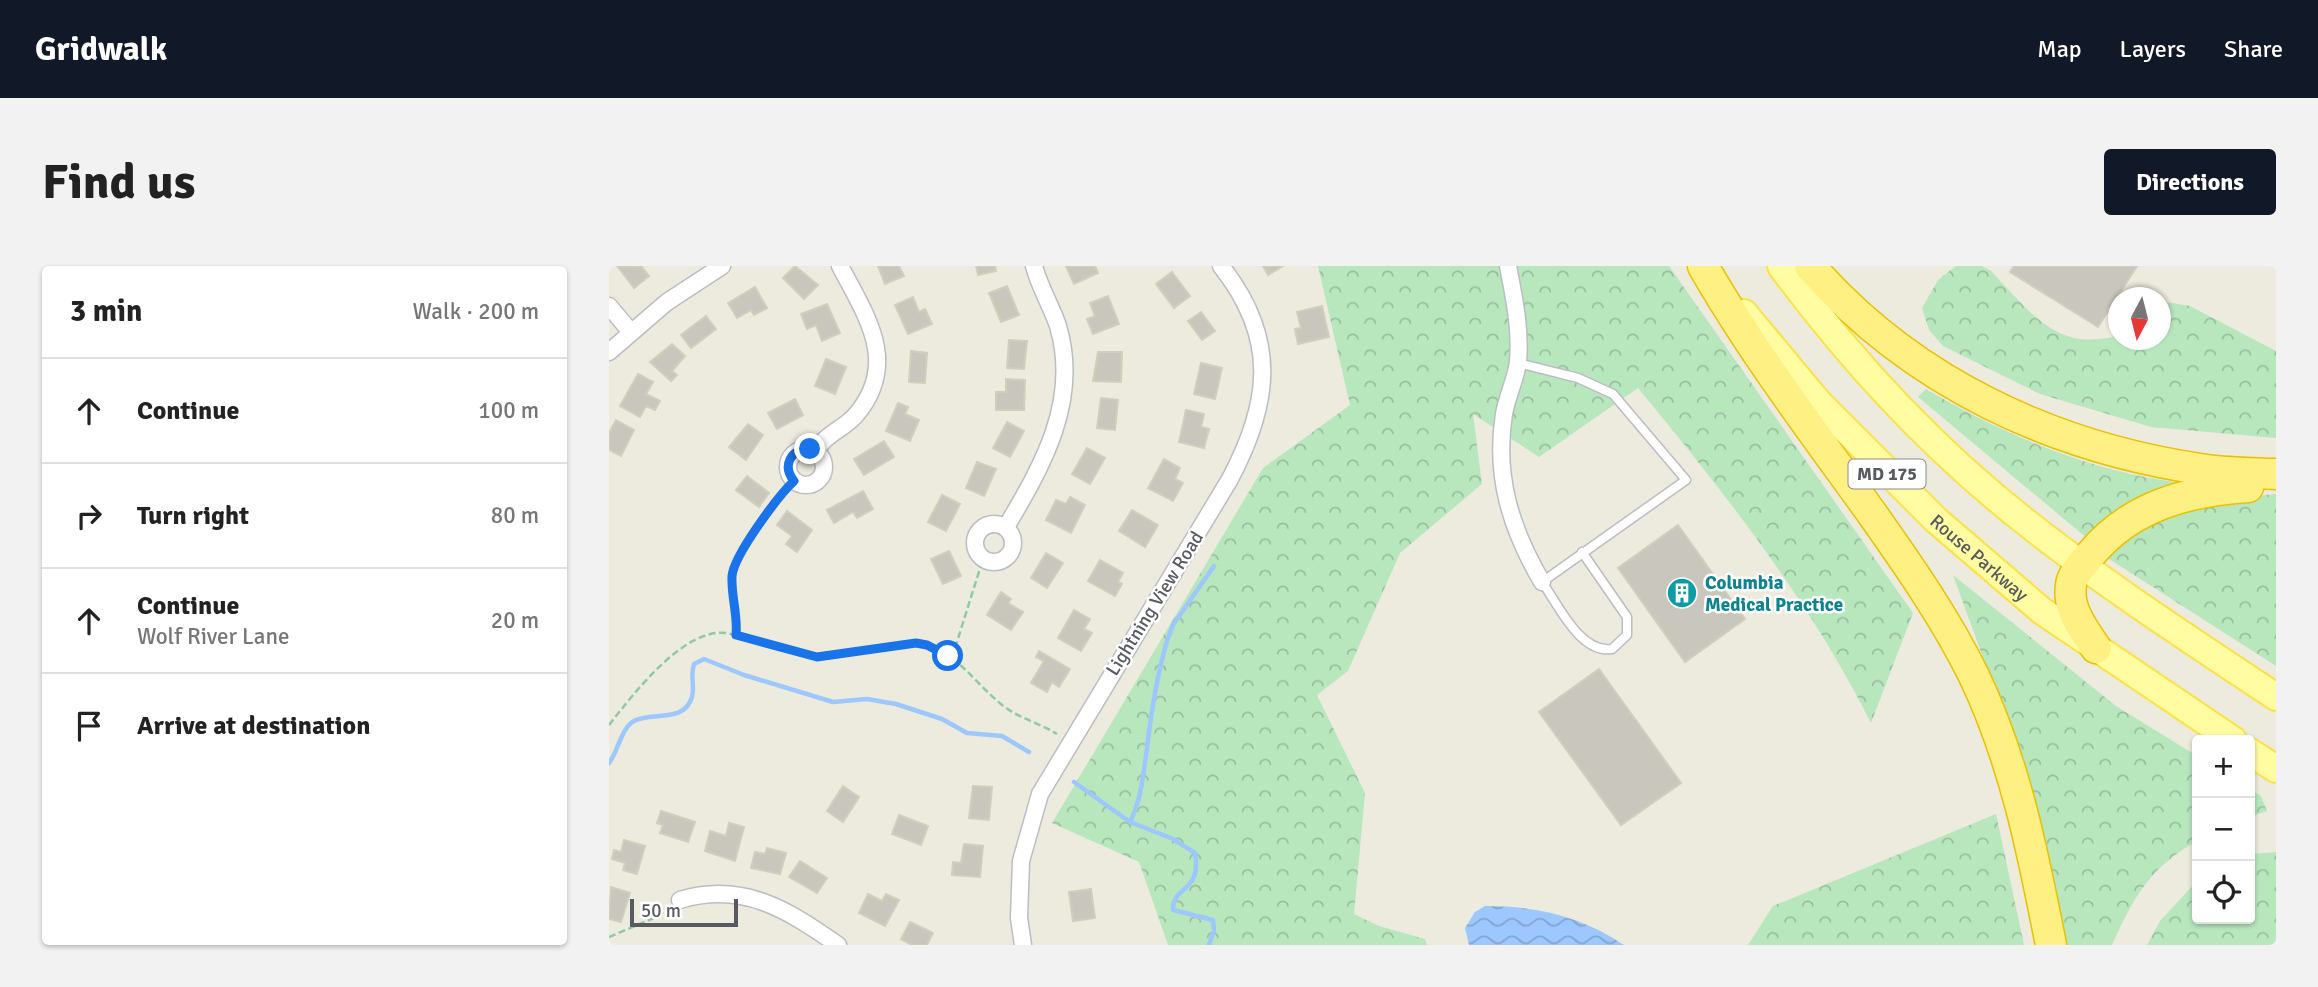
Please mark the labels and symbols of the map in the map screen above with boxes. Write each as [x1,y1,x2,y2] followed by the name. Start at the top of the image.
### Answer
[2108,287,2171,350] north arrow
[794,433,825,464] route end
[1849,460,1925,489] road number: MD 175
[1925,509,2033,607] street label: Rouse Parkway
[1101,527,1209,680] street label: Lightning View Road
[1705,571,1843,617] place label: Columbia Medical Practice
[1665,576,1699,610] building icon: Columbia Medical Practice
[932,640,963,671] route start
[630,896,739,928] scale bar

